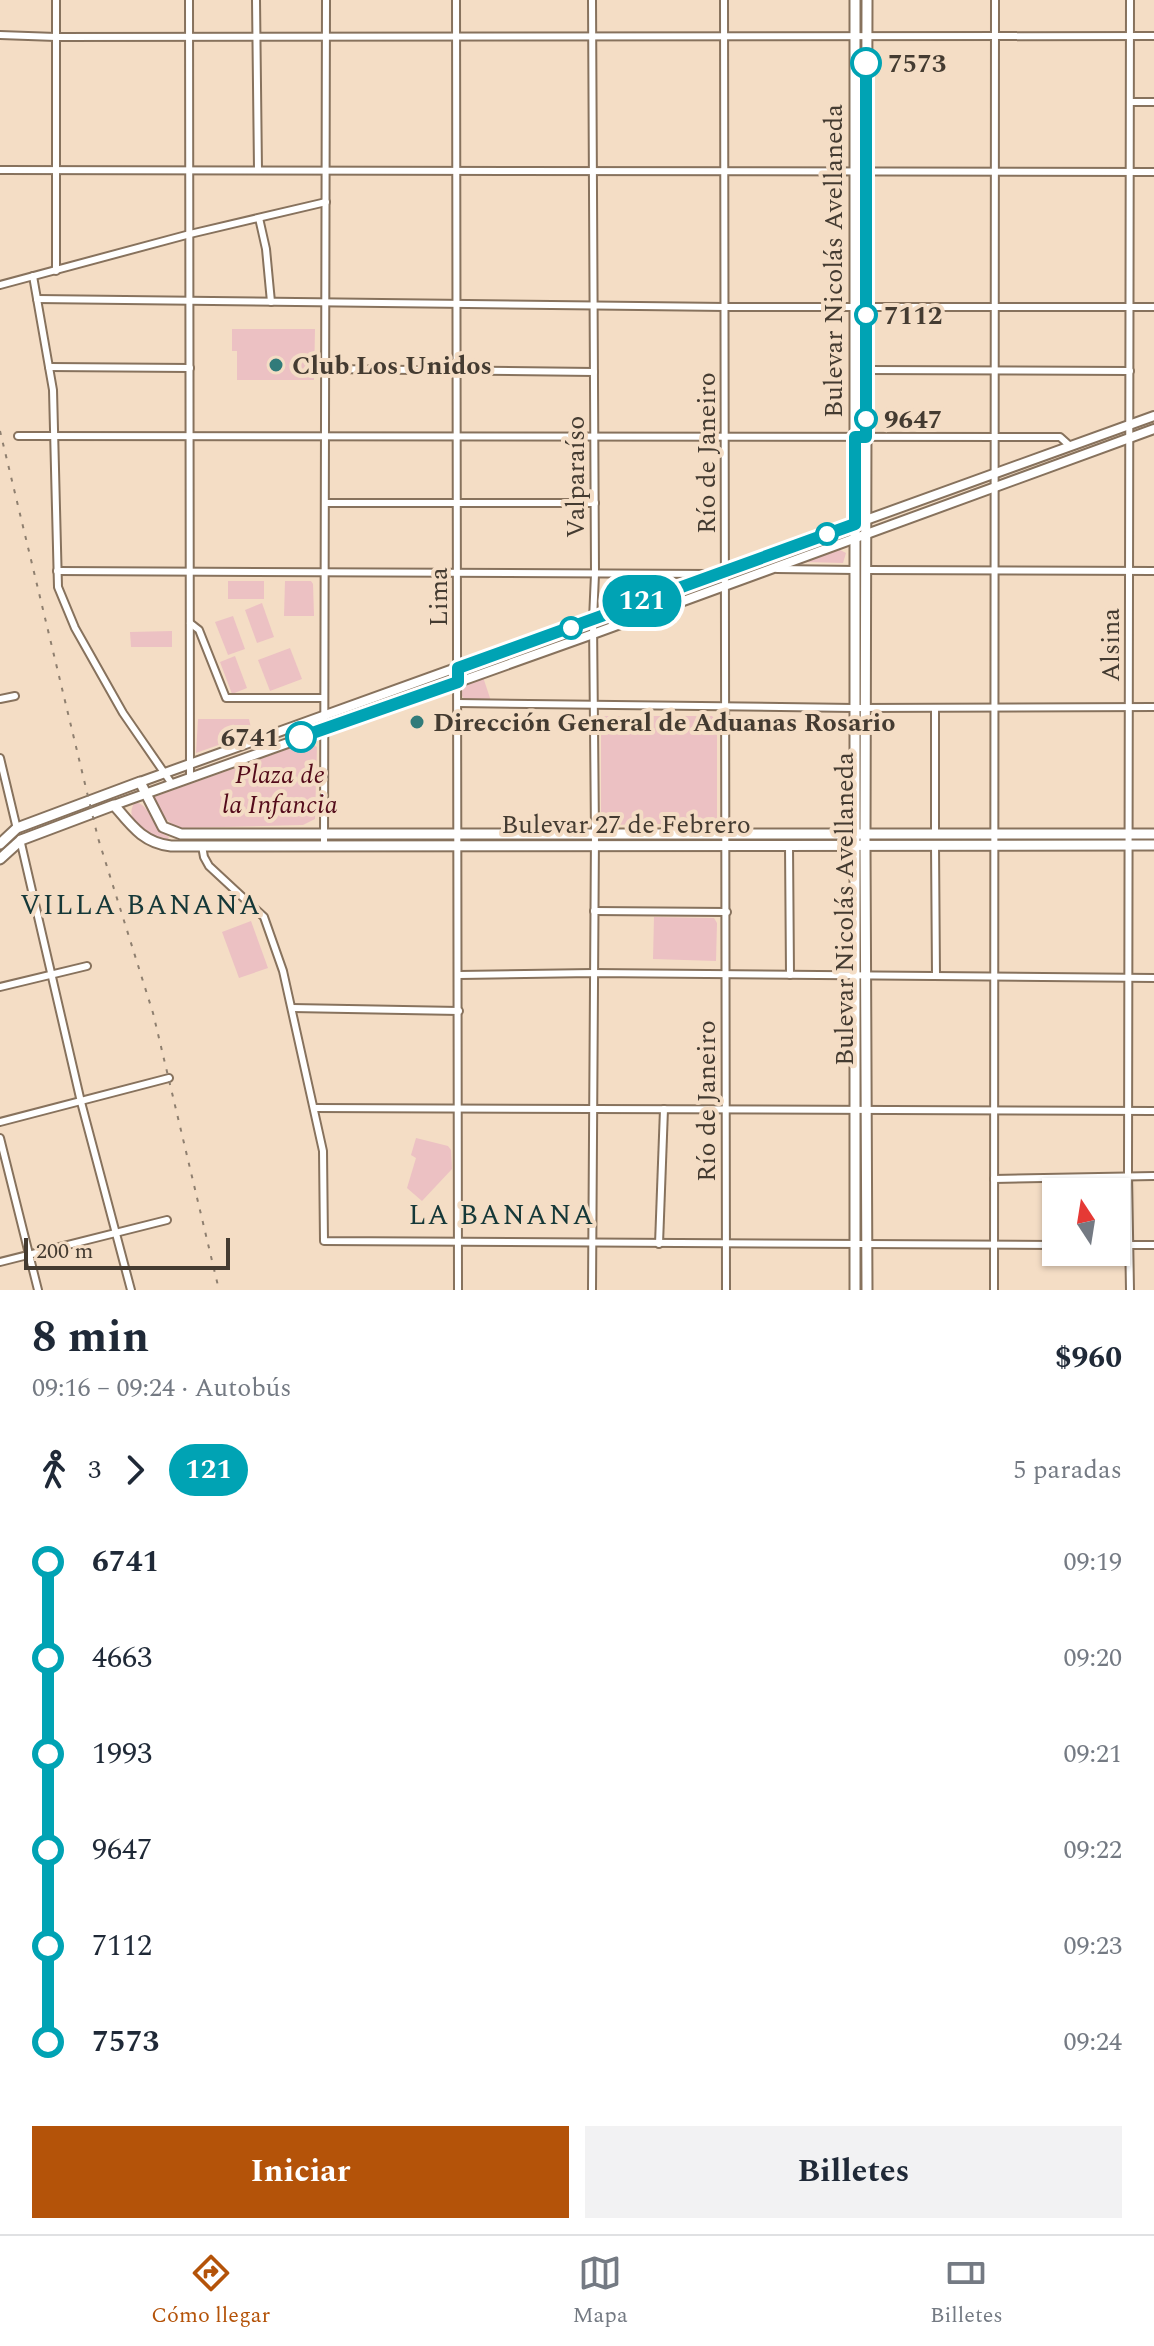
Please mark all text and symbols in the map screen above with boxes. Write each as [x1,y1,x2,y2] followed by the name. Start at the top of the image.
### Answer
[888,44,946,84] place label: 7573
[851,48,881,78] marker: 7573
[814,104,854,418] street label: Bulevar Nicolás Avellaneda
[884,296,942,336] place label: 7112
[855,304,877,326] marker: 7112
[292,346,492,386] place label: Club Los Unidos
[267,356,285,374] marker: Club Los Unidos
[687,372,727,534] street label: Río de Janeiro
[884,400,942,440] place label: 9647
[855,408,877,430] marker: 9647
[556,416,596,538] street label: Valparaíso
[816,523,838,545] unlabelled marker
[419,567,459,627] street label: Lima
[596,575,688,627] line badge: 121
[618,579,666,622] text: 121
[1091,608,1131,682] street label: Alsina
[560,617,582,639] unlabelled marker
[433,703,896,743] place label: Dirección General de Aduanas Rosario
[408,713,426,731] marker: Dirección General de Aduanas Rosario
[221,718,279,758] place label: 6741
[286,722,316,752] marker: 6741
[825,752,865,1066] street label: Bulevar Nicolás Avellaneda
[222,755,338,825] park label: Plaza de la Infancia
[501,805,751,845] street label: Bulevar 27 de Febrero
[20,884,262,927] district label: VILLA BANANA
[687,1020,727,1182] street label: Río de Janeiro
[1042,1178,1130,1266] north arrow
[1042,1178,1130,1266] map controls
[408,1194,596,1237] district label: LA BANANA
[24,1234,230,1270] scale bar
[36,1235,93,1268] text: 200 m
[32,1304,149,1371] text: 8 min
[1055,1335,1122,1381] text: $960
[32,1368,292,1408] text: 09:16 – 09:24 · Autobús
[32,1448,76,1492] icon: walk
[113,1448,157,1492] icon: forward
[185,1448,232,1491] text: 121
[88,1450,101,1490] text: 3
[1013,1450,1122,1490] text: 5 paradas
[92,1539,159,1585] text: 6741
[1063,1542,1122,1582] text: 09:19
[92,1635,152,1681] text: 4663
[1063,1638,1122,1678] text: 09:20
[92,1731,152,1777] text: 1993
[1063,1734,1122,1774] text: 09:21
[92,1827,152,1873] text: 9647
[1063,1830,1122,1870] text: 09:22
[92,1923,152,1969] text: 7112
[1063,1926,1122,1966] text: 09:23
[92,2019,159,2065] text: 7573
[1063,2022,1122,2062] text: 09:24
[32,2126,569,2218] button: Iniciar
[585,2126,1122,2218] button: Billetes
[151,2251,270,2332] tab: Cómo llegar
[572,2251,628,2332] tab: Mapa
[930,2251,1003,2332] tab: Billetes

